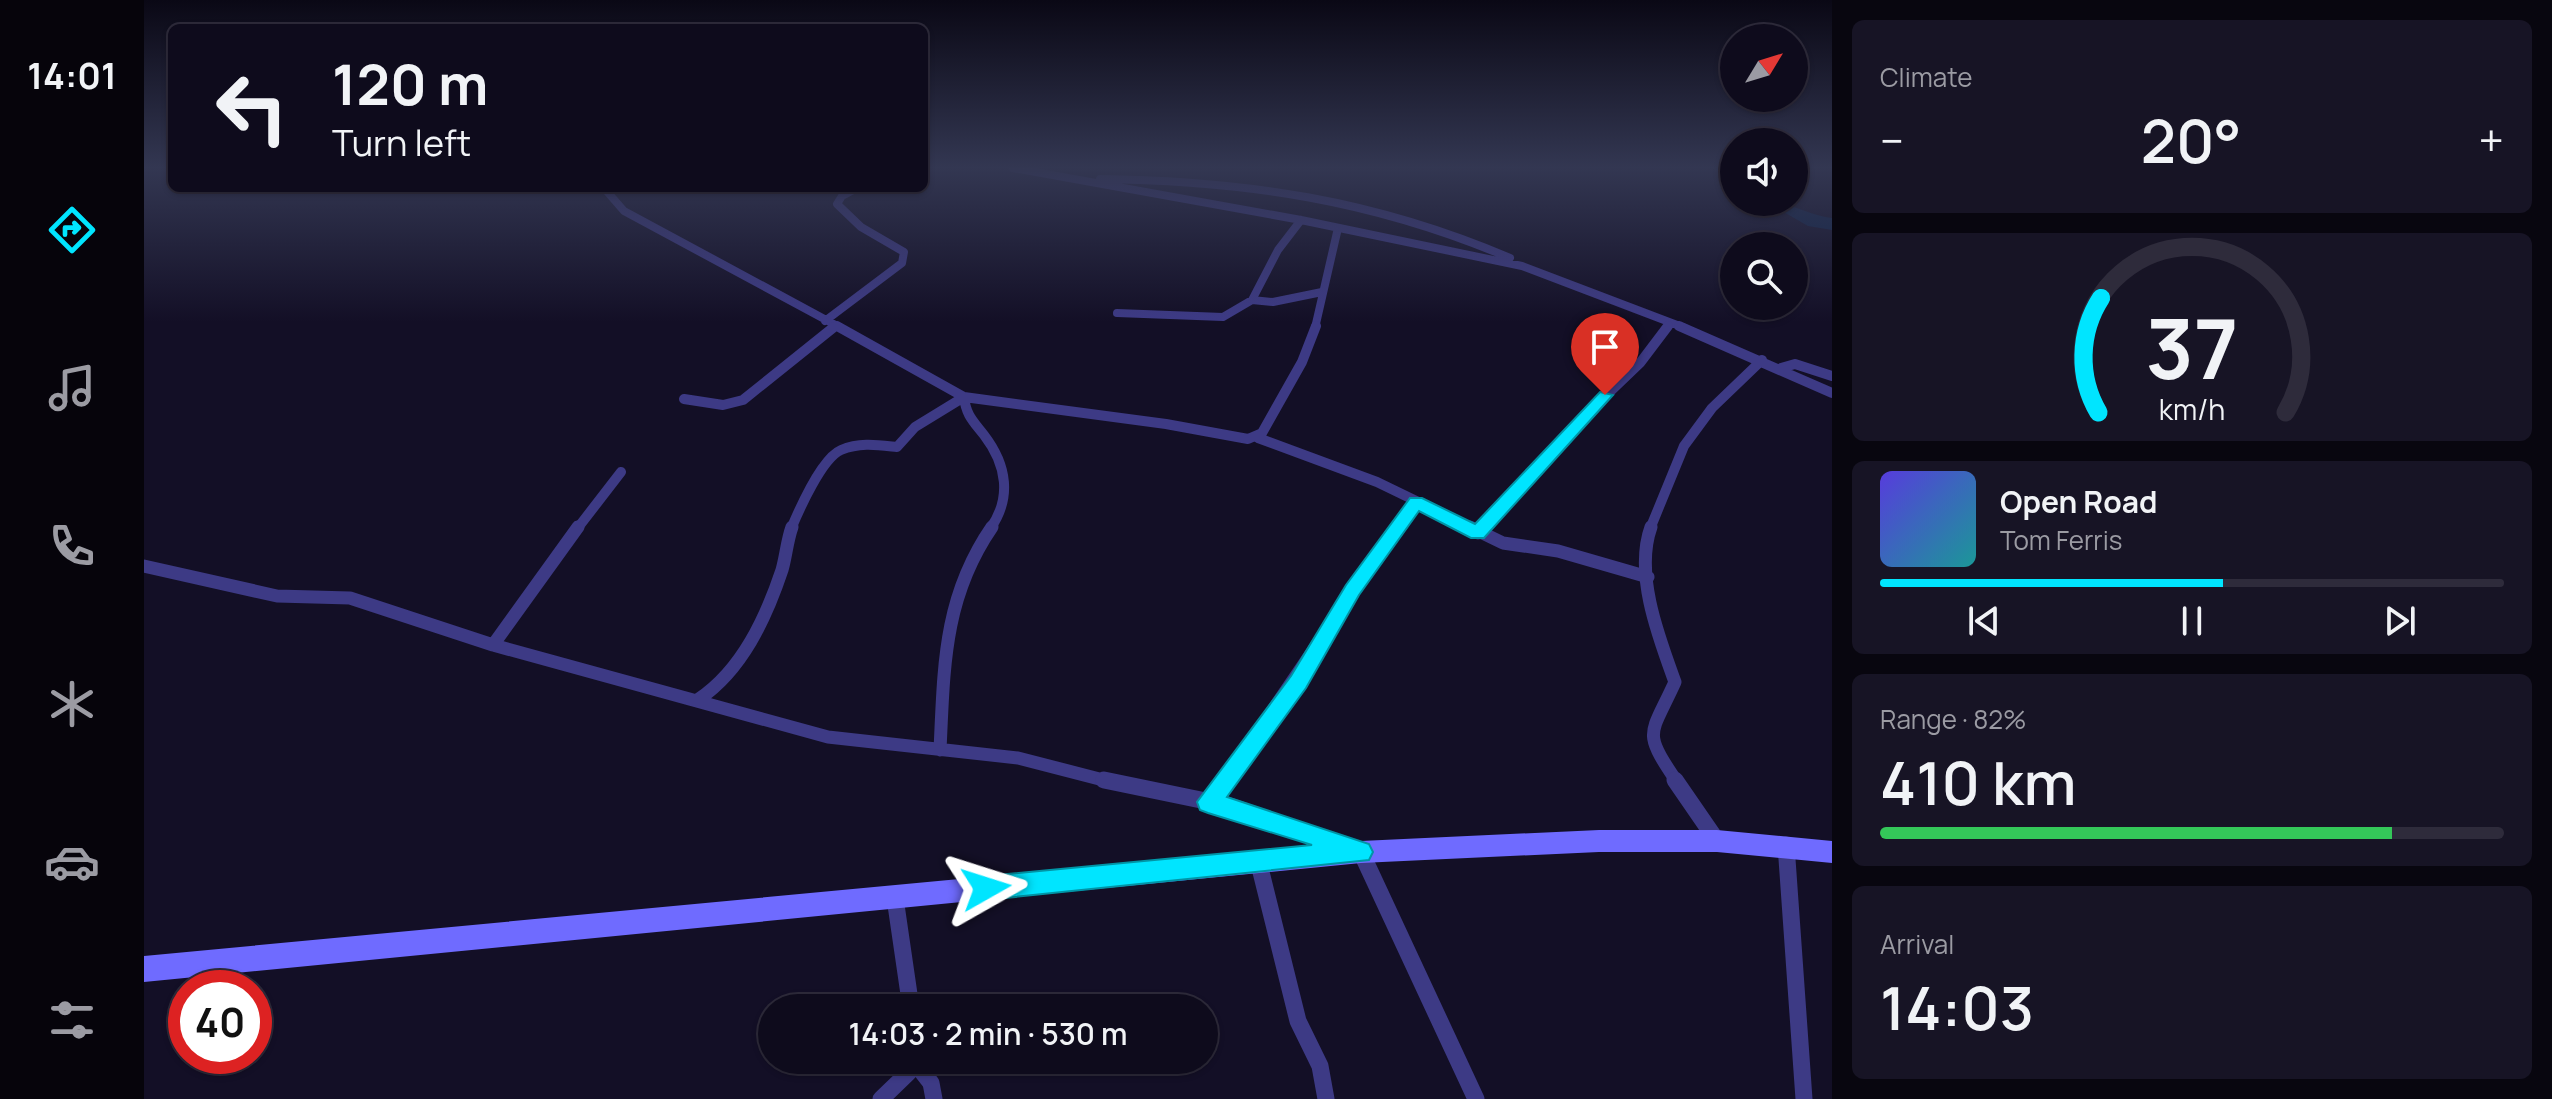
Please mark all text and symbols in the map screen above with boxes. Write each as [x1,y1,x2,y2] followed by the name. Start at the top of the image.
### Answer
[1720,24,1808,112] north arrow
[1720,24,1808,320] map controls
[332,45,488,122] text: 120 m
[27,51,117,100] text: 14:01
[200,56,304,160] icon: left
[1880,59,1972,95] text: Climate
[2141,99,2242,181] text: 20°
[1880,110,1904,170] text: −
[2479,110,2504,170] text: +
[332,118,471,167] text: Turn left
[1720,128,1808,216] button: sound
[44,202,100,258] icon: directions
[1720,232,1808,320] button: search
[2146,289,2238,403] text: 37
[1571,313,1639,395] pin
[1583,325,1627,369] icon: arrive
[44,360,100,416] icon: music
[2159,390,2225,429] text: km/h
[2000,481,2157,522] text: Open Road
[44,518,100,574] icon: phone
[2000,522,2122,558] text: Tom Ferris
[1962,599,2006,643] icon: previous
[2170,599,2214,643] icon: pause
[2378,599,2422,643] icon: next
[44,676,100,732] icon: climate
[1880,701,2027,737] text: Range · 82%
[1880,741,2076,823] text: 410 km
[44,834,100,890] icon: car
[944,846,1028,930] position arrow
[1880,926,1954,962] text: Arrival
[1880,966,2034,1048] text: 14:03
[168,970,272,1074] speed limit sign: 40
[44,992,100,1048] icon: filters
[848,1013,1128,1054] text: 14:03 · 2 min · 530 m

